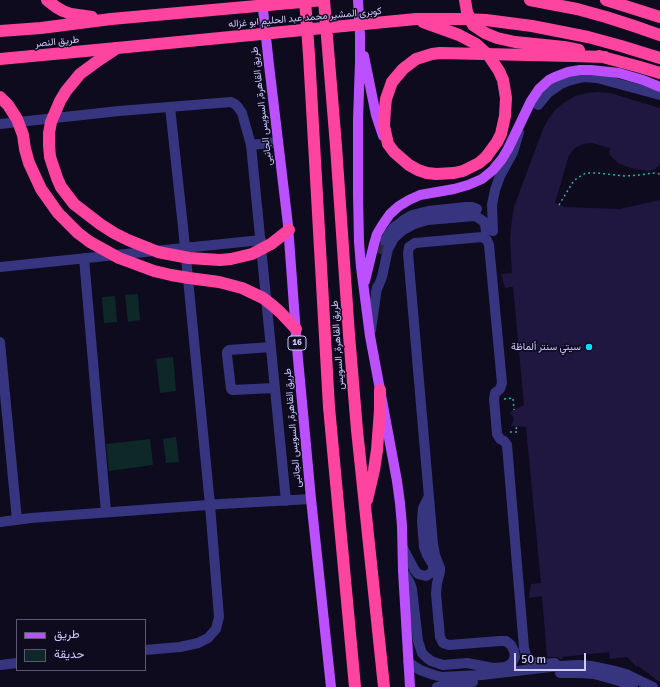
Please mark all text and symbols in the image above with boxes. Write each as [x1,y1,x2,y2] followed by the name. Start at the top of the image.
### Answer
[228,5,382,31] street label: كوبرى المشير محمد عبد الحليم ابو غزاله
[34,34,80,50] street label: طريق النصر
[249,46,275,166] street label: طريق القاهرة, السويس الجانبى
[329,300,347,390] street label: طريق القاهرة, السويس
[288,336,306,350] road number: 16
[511,341,581,353] place label: سيتي سنتر ألماظة
[584,342,594,352] marker: سيتي سنتر ألماظة
[282,368,304,488] street label: طريق القاهرة, السويس الجانبى
[16,619,146,671] legend
[54,627,79,642] text: طريق
[516,645,588,671] scale bar
[54,647,84,662] text: حديقة
[521,652,546,667] text: 50 m

